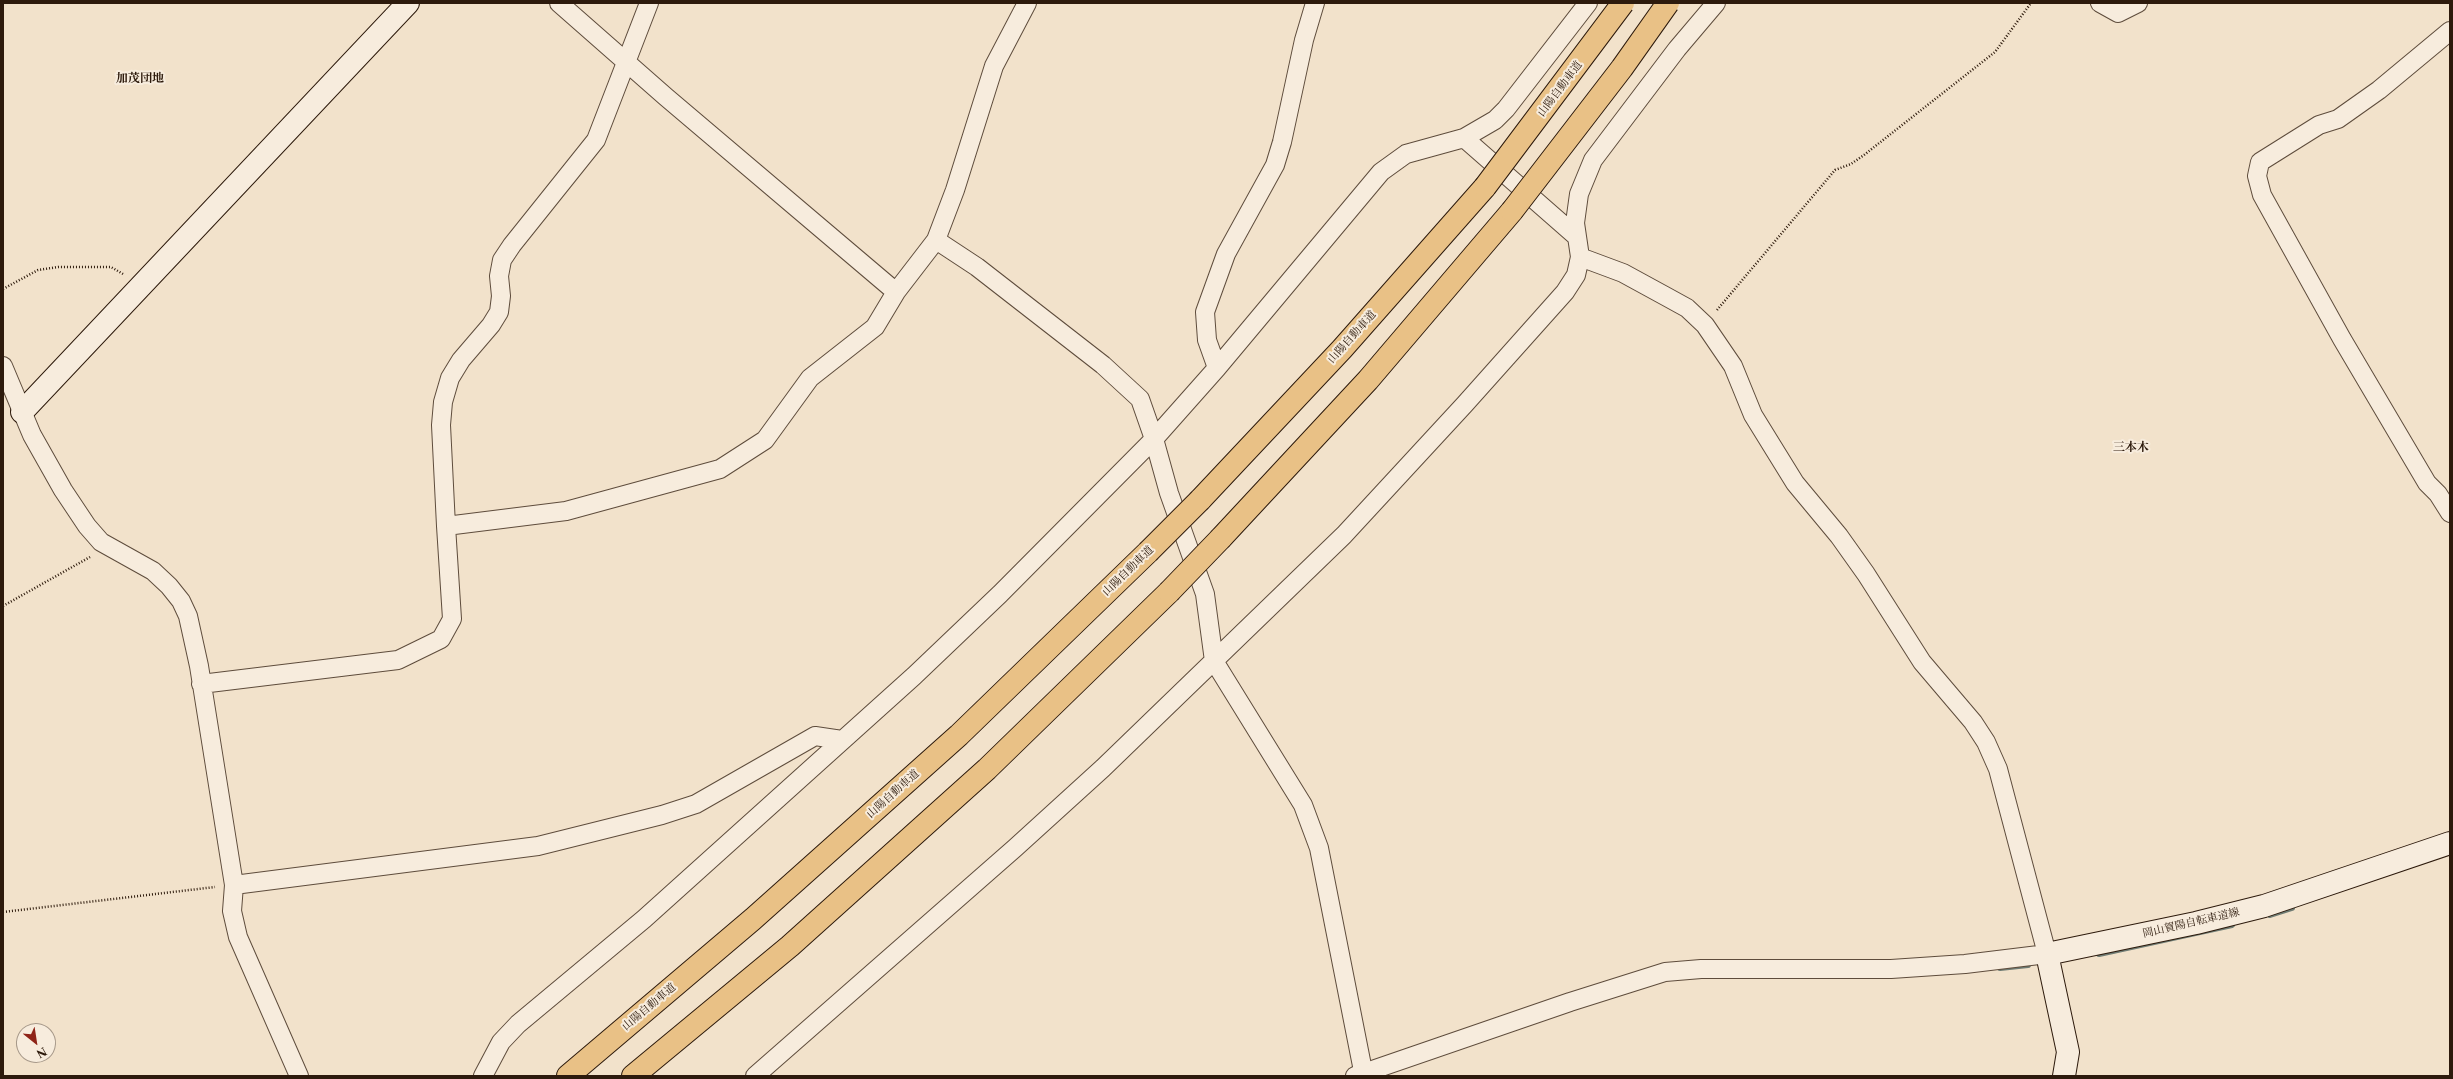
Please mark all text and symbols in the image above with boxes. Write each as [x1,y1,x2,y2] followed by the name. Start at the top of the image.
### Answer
[1535,59,1585,119] street label: 山陽自動車道
[116,72,164,86] district label: 加茂団地
[1325,308,1379,366] street label: 山陽自動車道
[2113,441,2149,455] district label: 三本木
[1100,543,1156,599] street label: 山陽自動車道
[864,767,922,821] street label: 山陽自動車道
[2141,905,2241,941] street label: 岡山賀陽自転車道線
[619,981,679,1033] street label: 山陽自動車道
[16,1023,56,1063] north arrow
[34,1044,49,1061] text: N

